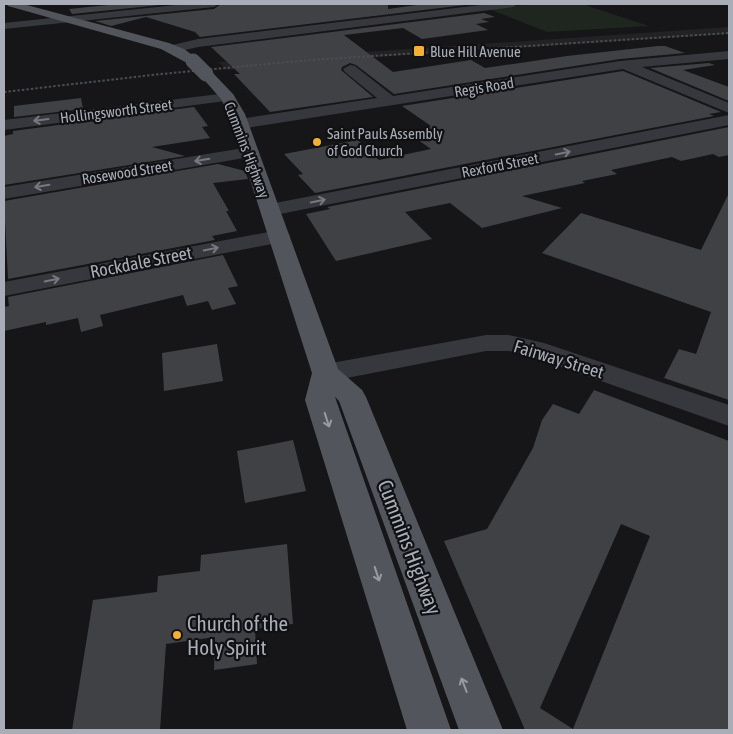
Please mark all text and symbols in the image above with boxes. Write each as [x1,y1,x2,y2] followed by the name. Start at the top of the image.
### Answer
[430,43,521,60] place label: Blue Hill Avenue
[412,44,426,58] marker: Blue Hill Avenue
[453,74,515,100] street label: Regis Road
[59,96,173,126] street label: Hollingsworth Street
[221,100,273,200] street label: Cummins Highway
[33,116,49,126] one-way arrow
[327,125,443,159] place label: Saint Pauls Assembly of God Church
[311,136,323,148] marker: Saint Pauls Assembly of God Church
[555,147,571,157] one-way arrow
[460,149,540,181] street label: Rexford Street
[80,156,174,188] street label: Rosewood Street
[194,156,210,166] one-way arrow
[34,182,50,192] one-way arrow
[309,196,325,206] one-way arrow
[88,242,194,282] street label: Rockdale Street
[203,243,219,253] one-way arrow
[43,274,59,284] one-way arrow
[511,335,607,383] street label: Fairway Street
[322,412,332,428] one-way arrow
[373,476,447,618] street label: Cummins Highway
[373,566,383,582] one-way arrow
[187,611,288,659] place label: Church of the Holy Spirit
[171,629,183,641] marker: Church of the Holy Spirit
[458,678,468,693] one-way arrow

